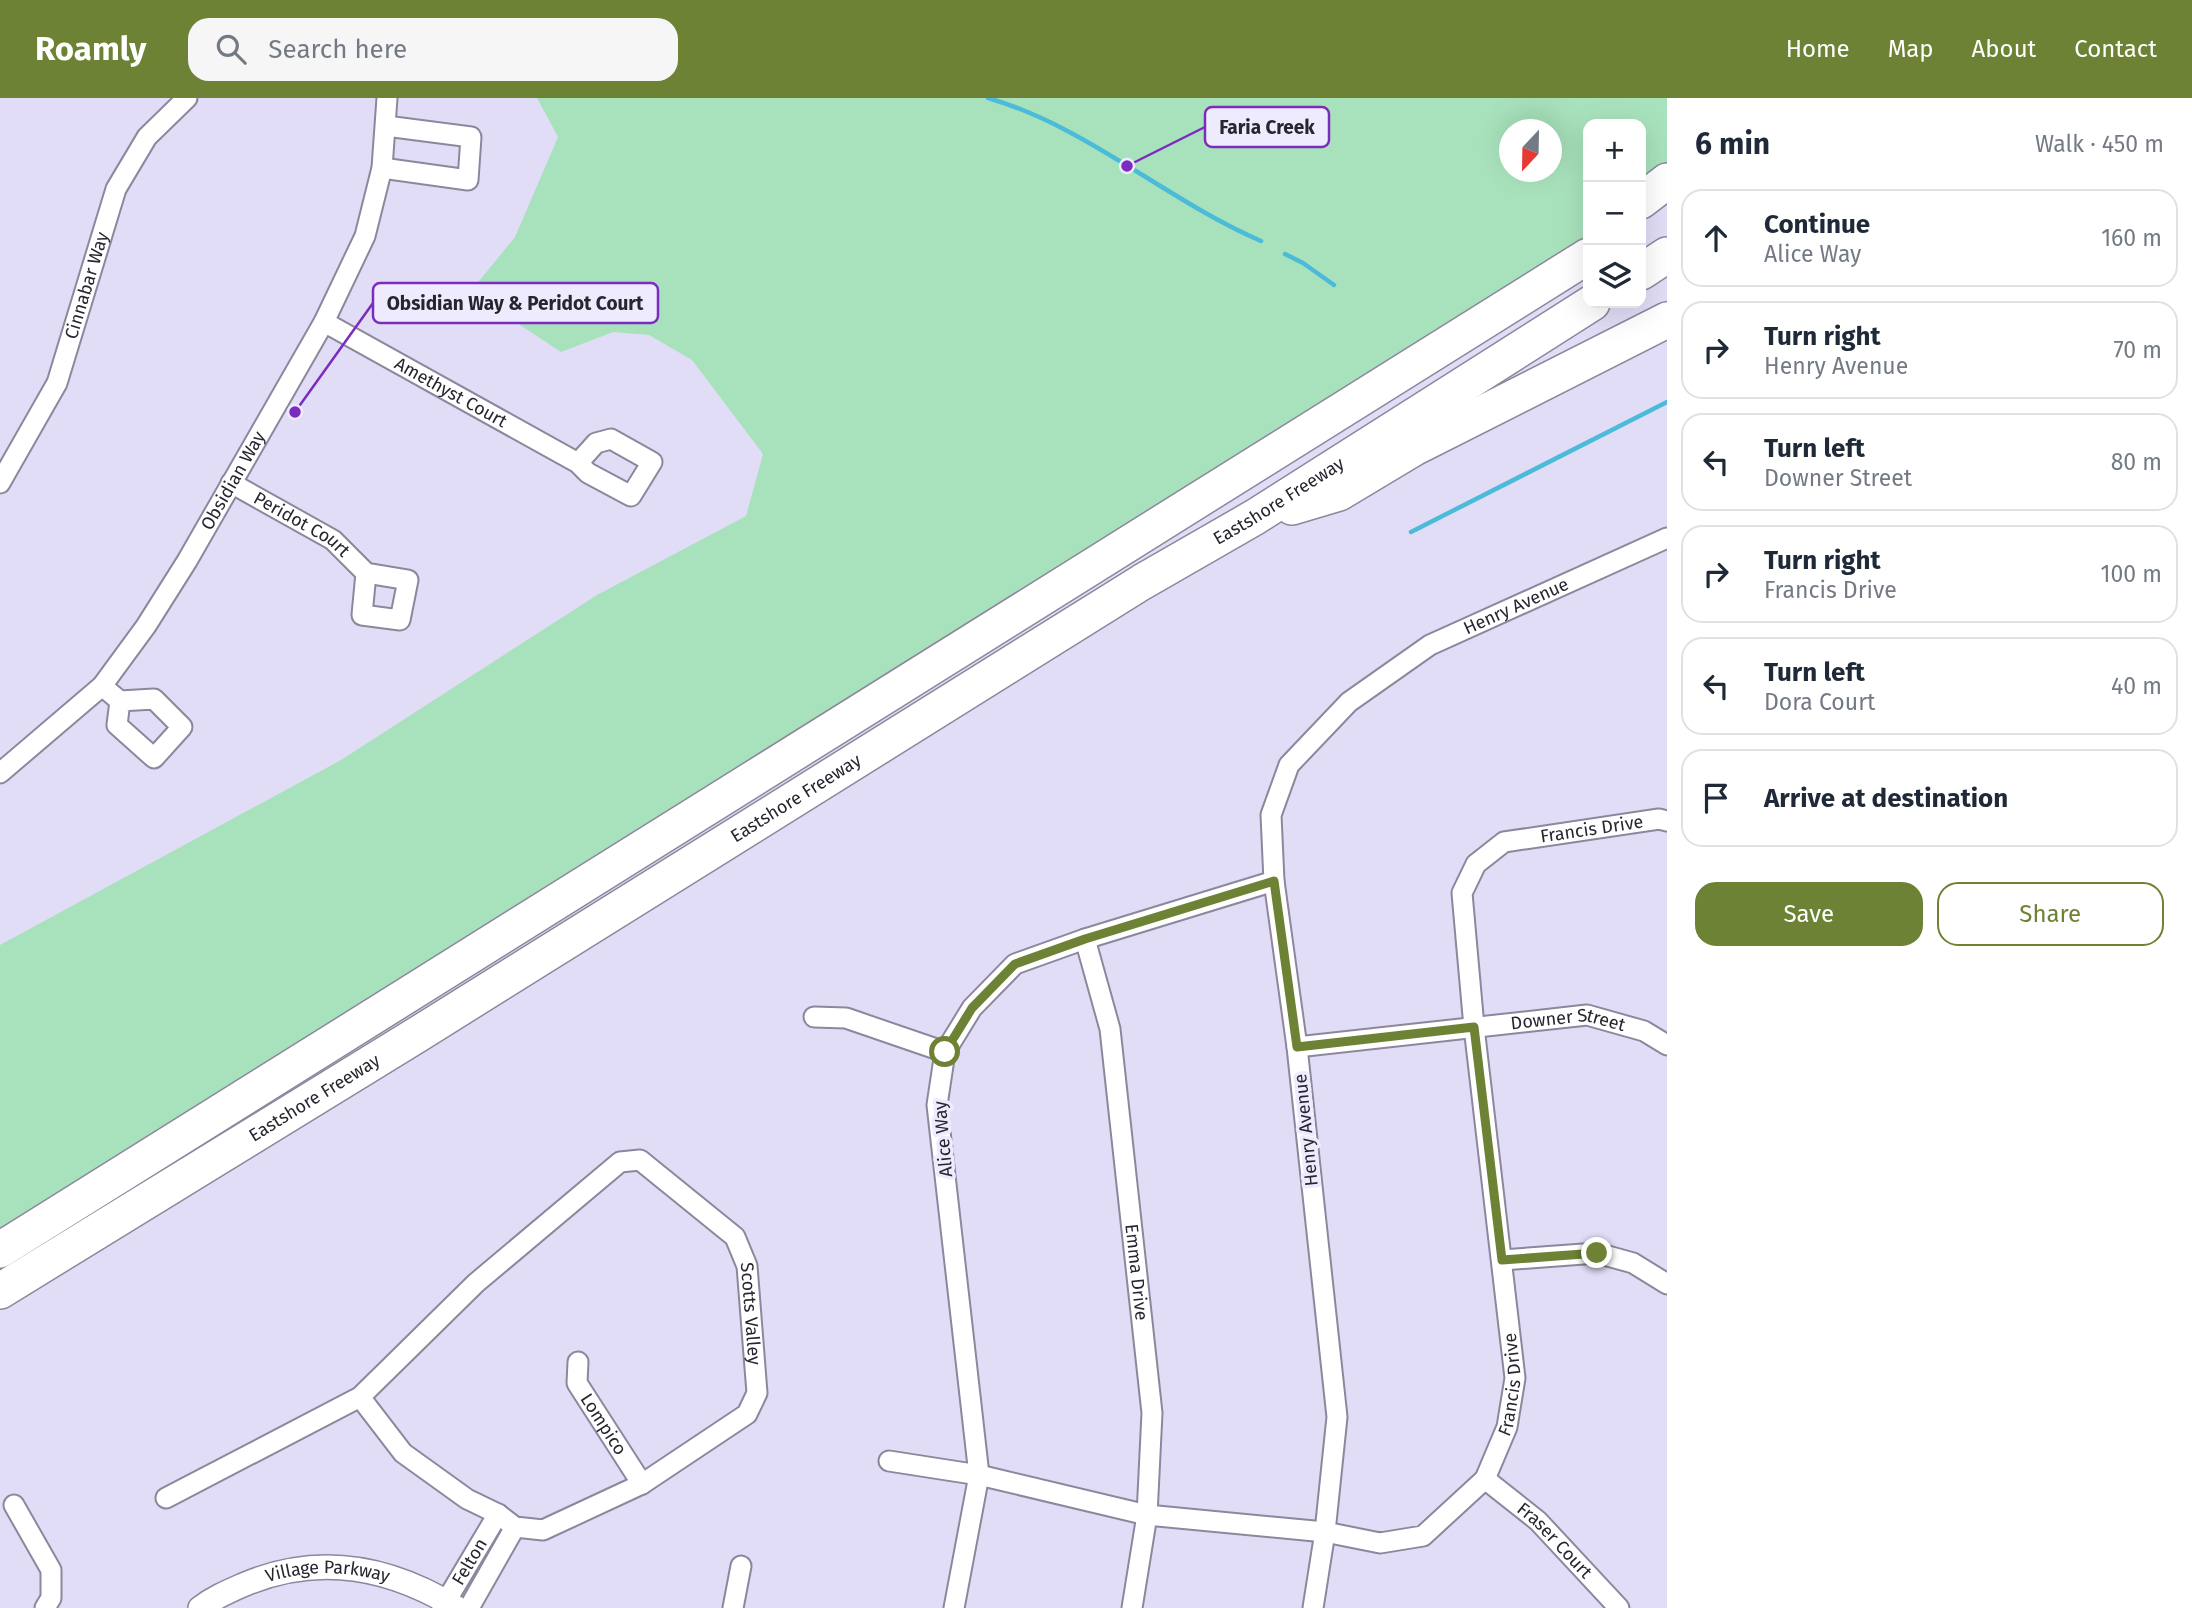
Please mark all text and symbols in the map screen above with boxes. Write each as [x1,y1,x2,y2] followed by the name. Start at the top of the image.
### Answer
[188,18,678,81] search box
[35,29,146,69] text: Roamly
[212,30,250,68] icon: search
[268,34,407,65] text: Search here
[1786,35,1850,63] text: Home
[1888,35,1934,63] text: Map
[1972,35,2036,63] text: About
[2074,35,2157,63] text: Contact
[1205,107,1329,147] callout: Faria Creek
[1219,116,1315,139] text: Faria Creek
[1499,119,1562,182] north arrow
[1583,119,1646,308] map controls
[1583,119,1646,182] button: +
[1695,126,1770,162] text: 6 min
[2035,130,2164,158] text: Walk · 450 m
[1583,182,1646,245] button: −
[1764,209,1870,240] text: Continue
[1697,219,1735,257] icon: ahead
[2101,224,2162,252] text: 160 m
[60,229,113,342] street label: Cinnabar Way
[1764,240,1861,268] text: Alice Way
[1583,245,1646,308] button: layers
[373,283,658,323] callout: Obsidian Way & Peridot Court
[387,292,644,315] text: Obsidian Way & Peridot Court
[1764,321,1881,352] text: Turn right
[1697,331,1735,369] icon: right
[2113,336,2162,364] text: 70 m
[391,352,511,433] street label: Amethyst Court
[1764,352,1908,380] text: Henry Avenue
[196,427,270,534] street label: Obsidian Way
[1764,433,1865,464] text: Turn left
[1697,443,1735,481] icon: left
[2111,448,2162,476] text: 80 m
[1209,452,1348,550] street label: Eastshore Freeway
[1764,464,1912,492] text: Downer Street
[250,487,355,562] street label: Peridot Court
[1764,545,1881,576] text: Turn right
[1697,555,1735,593] icon: right
[2101,560,2162,588] text: 100 m
[1460,573,1572,639] street label: Henry Avenue
[1764,576,1897,604] text: Francis Drive
[1764,657,1865,688] text: Turn left
[1697,667,1735,705] icon: left
[2111,672,2162,700] text: 40 m
[1764,688,1875,716] text: Dora Court
[726,749,865,847] street label: Eastshore Freeway
[1697,779,1735,817] icon: arrive
[1764,783,2008,814] text: Arrive at destination
[1539,810,1645,847] street label: Francis Drive
[1695,882,1923,946] button: Save
[1937,882,2164,946] button: Share
[1510,1004,1628,1036] street label: Downer Street
[929,1036,960,1067] route start
[245,1049,384,1146] street label: Eastshore Freeway
[1289,1073,1323,1187] street label: Henry Avenue
[929,1100,957,1178] street label: Alice Way
[1120,1223,1153,1322] street label: Emma Drive
[1581,1237,1612,1268] route end
[736,1262,766,1366] street label: Scotts Valley
[1493,1332,1526,1440] street label: Francis Drive
[576,1389,631,1459] street label: Lompico
[1513,1498,1597,1583] street label: Fraser Court
[447,1534,492,1589] street label: Felton
[263,1556,393,1587] street label: Village Parkway

